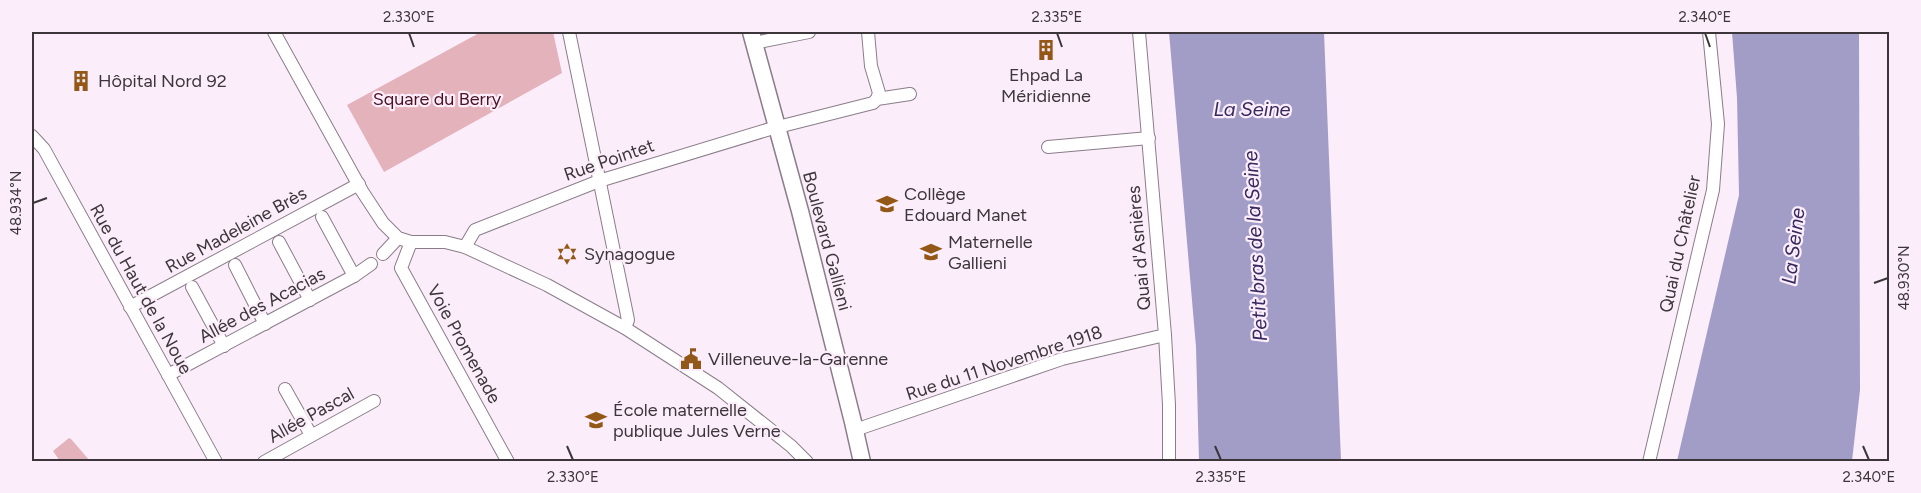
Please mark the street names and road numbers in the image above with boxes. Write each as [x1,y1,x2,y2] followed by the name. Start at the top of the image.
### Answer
[561,134,657,186] street label: Rue Pointet
[798,169,856,313] street label: Boulevard Gallieni
[1655,173,1705,315] street label: Quai du Châtelier
[162,182,310,278] street label: Rue Madeleine Brès
[1123,185,1155,311] street label: Quai d'Asnières
[85,200,197,378] street label: Rue du Haut de la Noue
[195,262,329,348] street label: Allée des Acacias
[422,281,506,407] street label: Voie Promenade
[903,321,1105,405] street label: Rue du 11 Novembre 1918
[264,382,358,448] street label: Allée Pascal

